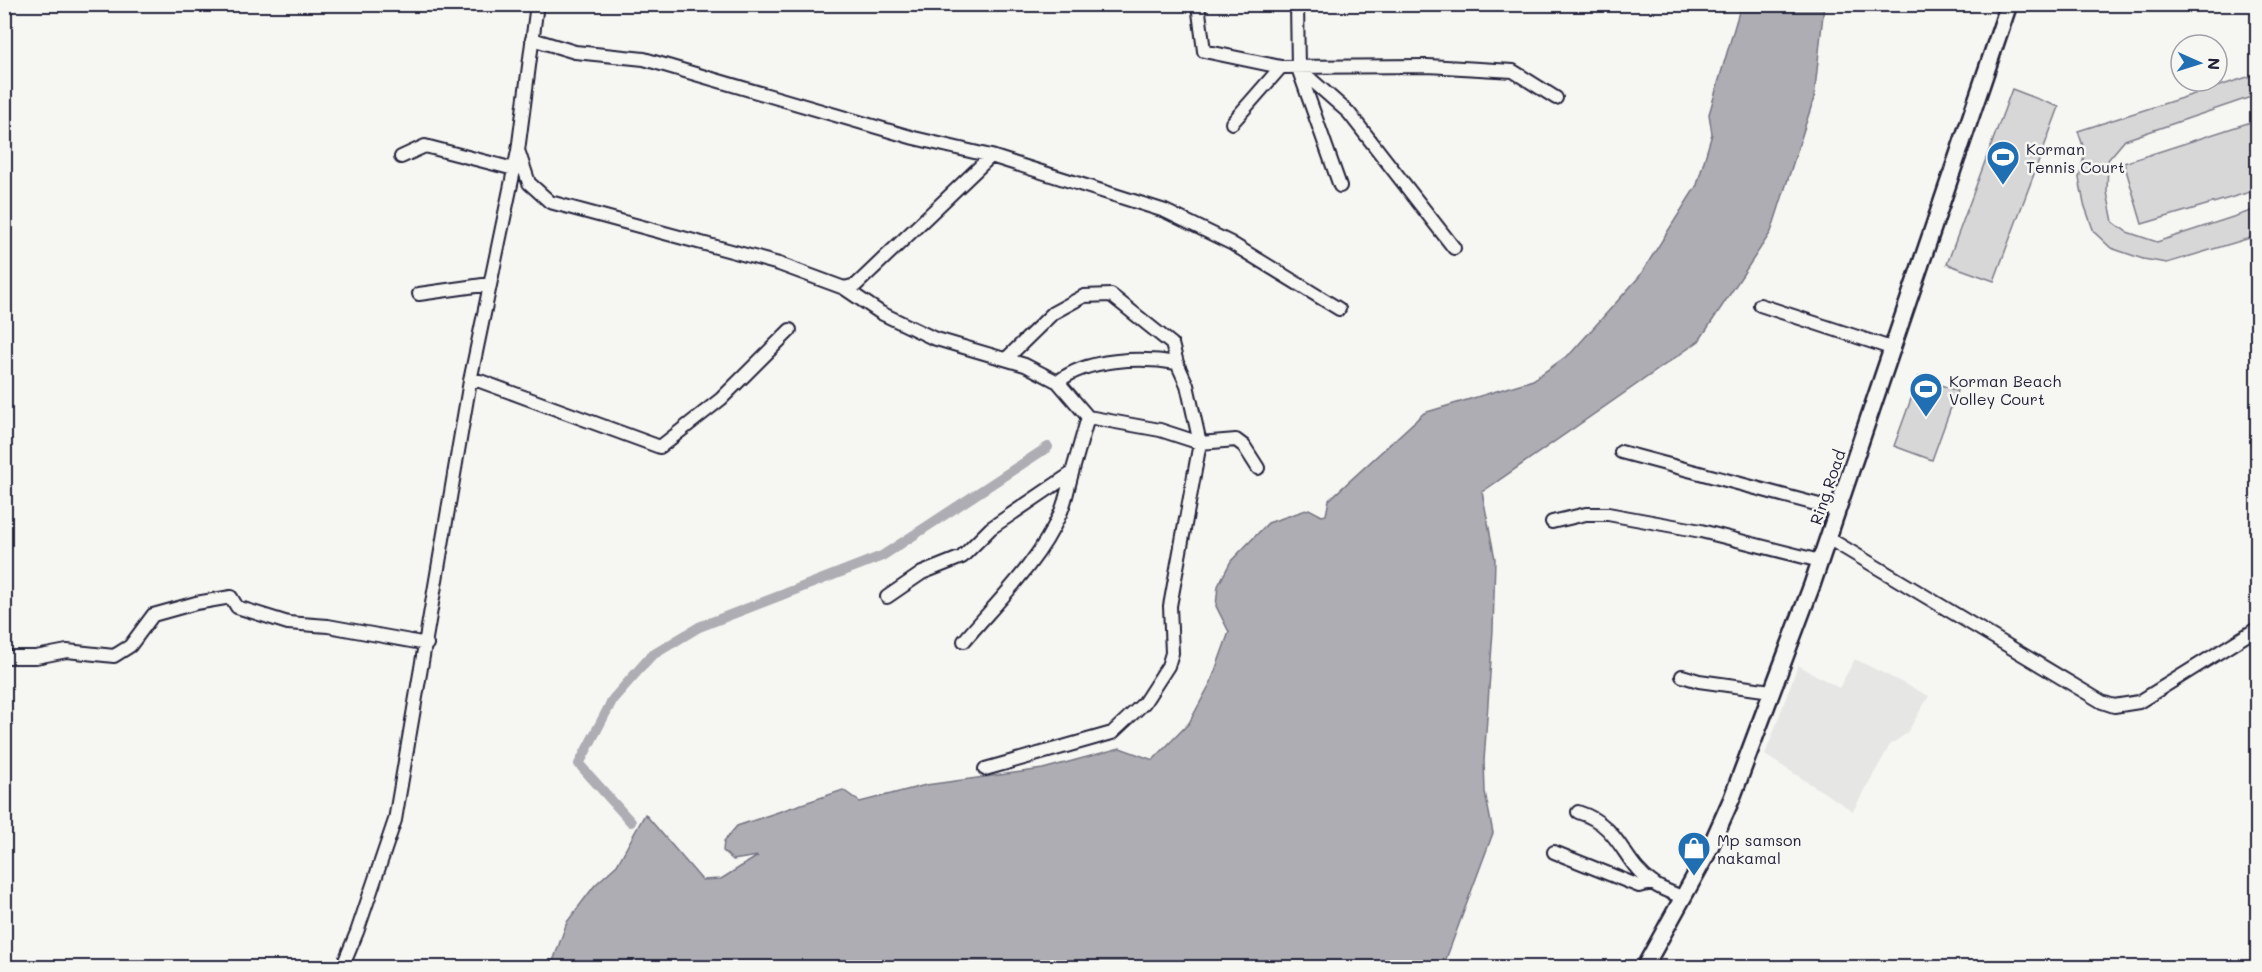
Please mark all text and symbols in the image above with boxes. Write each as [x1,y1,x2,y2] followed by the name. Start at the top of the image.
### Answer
[2169,33,2229,93] north arrow
[2204,57,2225,70] text: N
[2026,138,2125,177] place label: Korman Tennis Court
[1985,139,2021,186] sports icon: Korman Tennis Court
[1949,370,2061,409] place label: Korman Beach Volley Court
[1908,371,1944,418] sports icon: Korman Beach Volley Court
[1804,447,1850,527] street label: Ring Road
[1717,829,1801,868] place label: Mp samson nakamal
[1676,830,1712,877] shop icon: Mp samson nakamal

